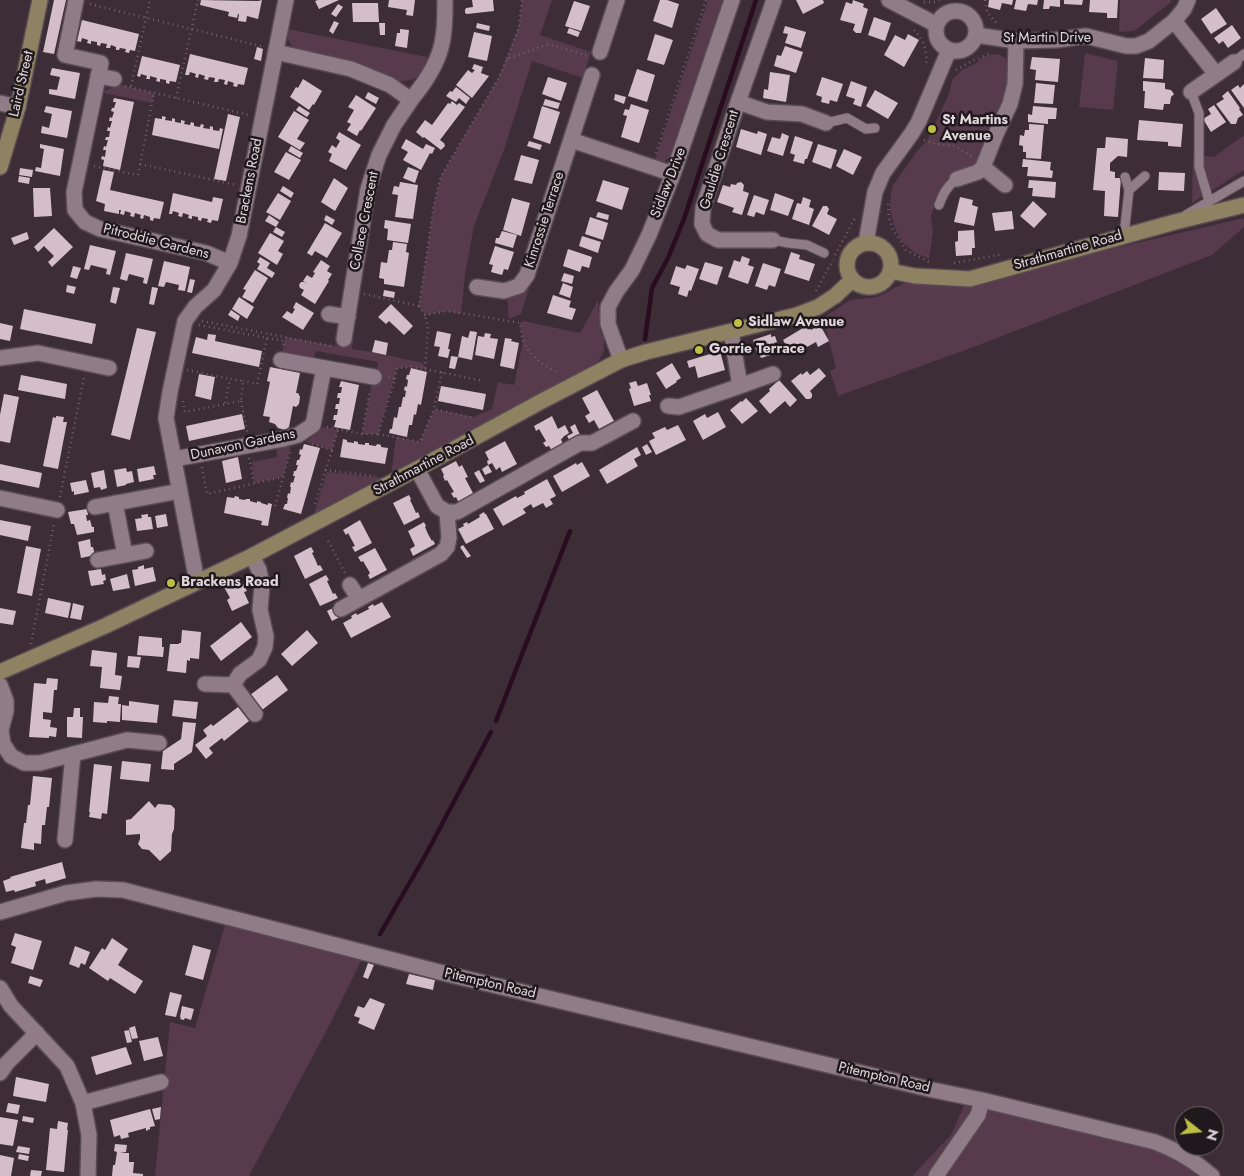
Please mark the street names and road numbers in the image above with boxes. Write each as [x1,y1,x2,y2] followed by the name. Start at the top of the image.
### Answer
[1003,31,1091,47] street label: St Martin Drive
[6,49,38,119] street label: Laird Street
[697,108,743,212] street label: Gauldie Crescent
[233,137,267,225] street label: Brackens Road
[648,145,690,221] street label: Sidlaw Drive
[347,170,383,272] street label: Collace Crescent
[522,170,568,270] street label: Kinrossie Terrace
[101,221,211,263] street label: Pitroddie Gardens
[1012,228,1124,274] street label: Strathmartine Road
[189,426,297,464] street label: Dunavon Gardens
[371,432,477,500] street label: Strathmartine Road
[443,965,537,1003] street label: Pitempton Road
[837,1059,931,1097] street label: Pitempton Road

